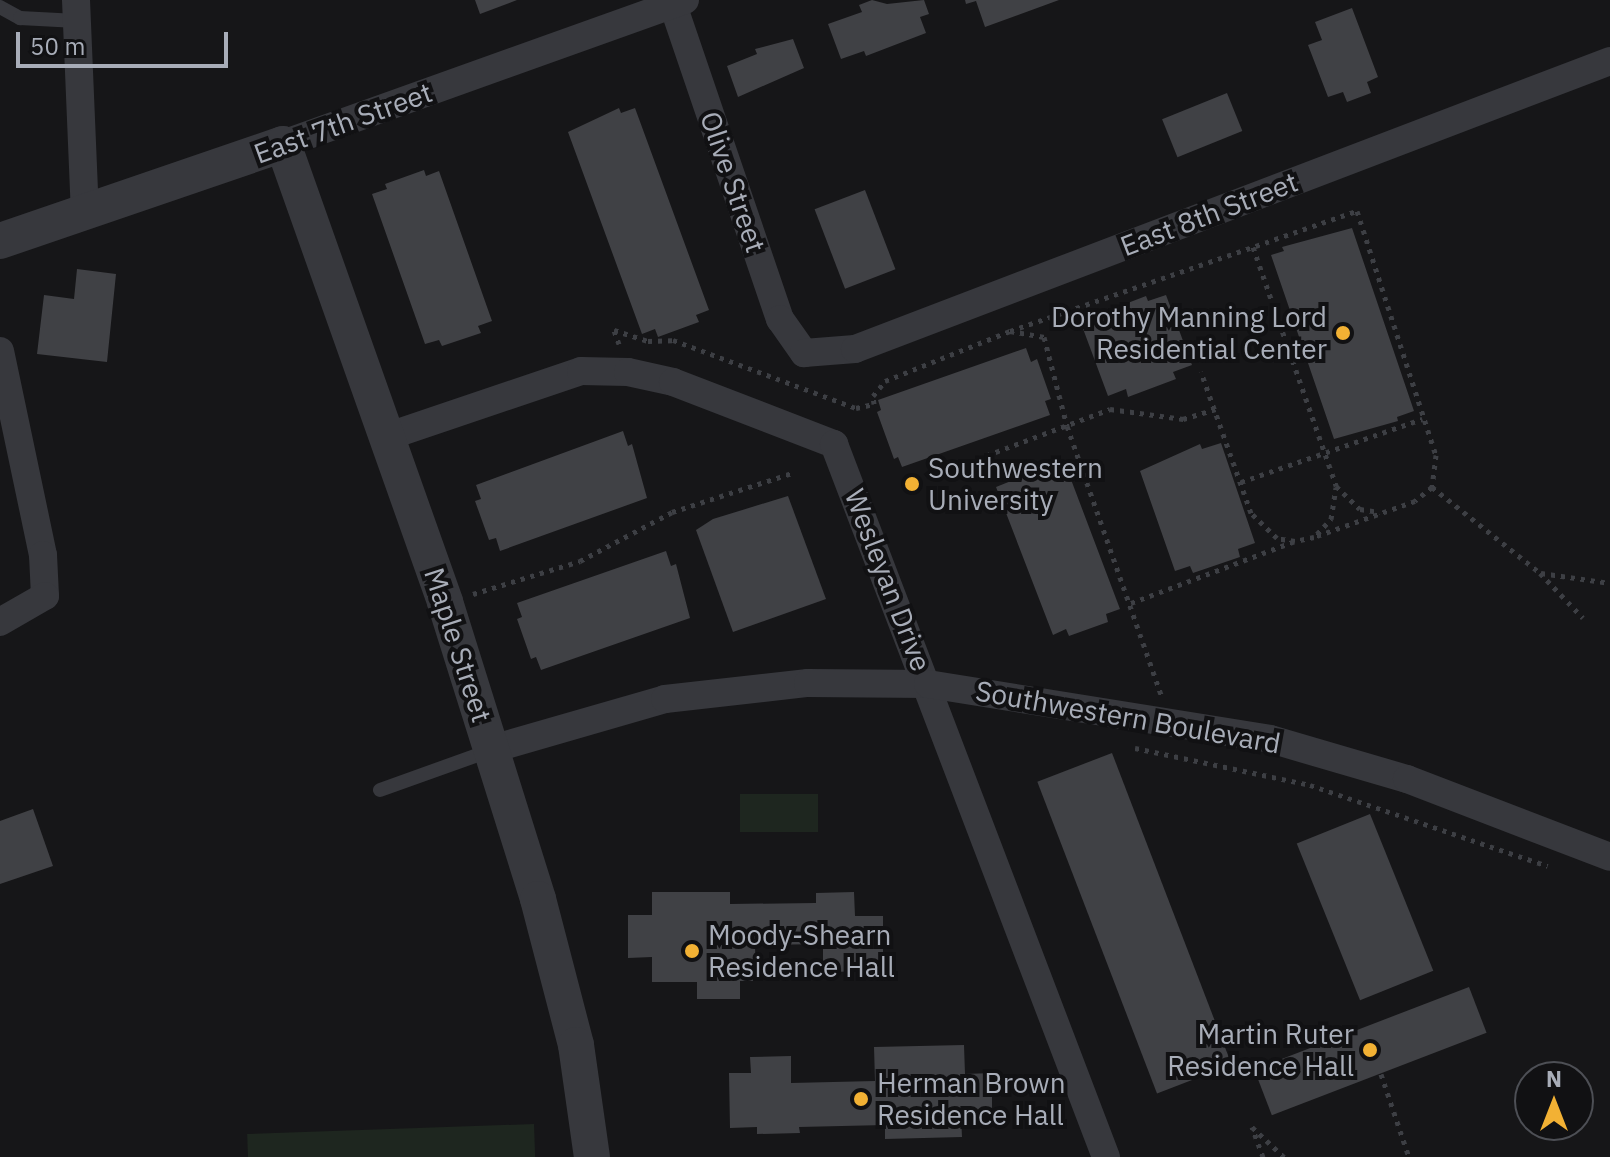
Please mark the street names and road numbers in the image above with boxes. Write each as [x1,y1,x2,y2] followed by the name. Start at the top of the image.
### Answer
[249,75,437,171] street label: East 7th Street
[693,107,773,257] street label: Olive Street
[1116,165,1302,263] street label: East 8th Street
[838,484,938,676] street label: Wesleyan Drive
[417,564,499,726] street label: Maple Street
[973,674,1283,760] street label: Southwestern Boulevard

